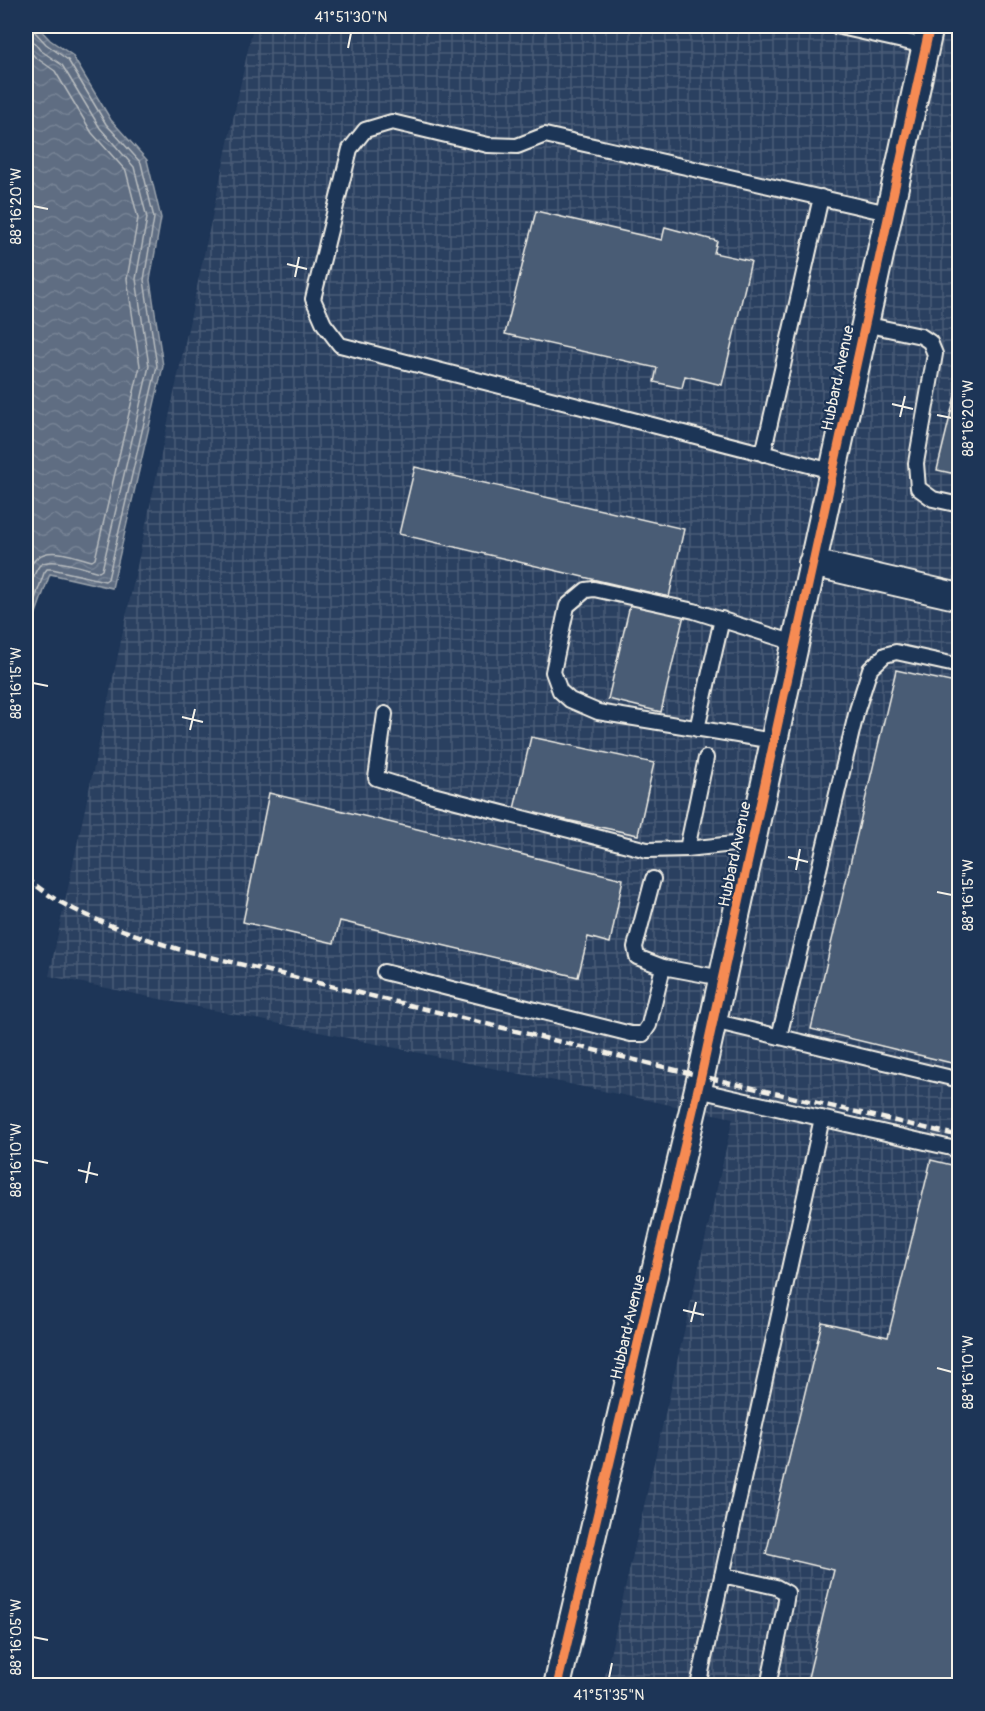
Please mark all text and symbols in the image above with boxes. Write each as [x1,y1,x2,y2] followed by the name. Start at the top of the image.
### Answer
[315,8,387,27] text: 41°51'30"N
[7,167,26,244] text: 88°16'20"W
[817,324,859,433] street label: Hubbard Avenue
[959,379,978,456] text: 88°16'20"W
[7,647,26,719] text: 88°16'15"W
[714,800,756,909] street label: Hubbard Avenue
[959,859,978,931] text: 88°16'15"W
[7,1123,26,1197] text: 88°16'10"W
[606,1273,650,1382] street label: Hubbard Avenue
[959,1335,978,1409] text: 88°16'10"W
[7,1599,26,1675] text: 88°16'05"W
[574,1686,644,1705] text: 41°51'35"N

